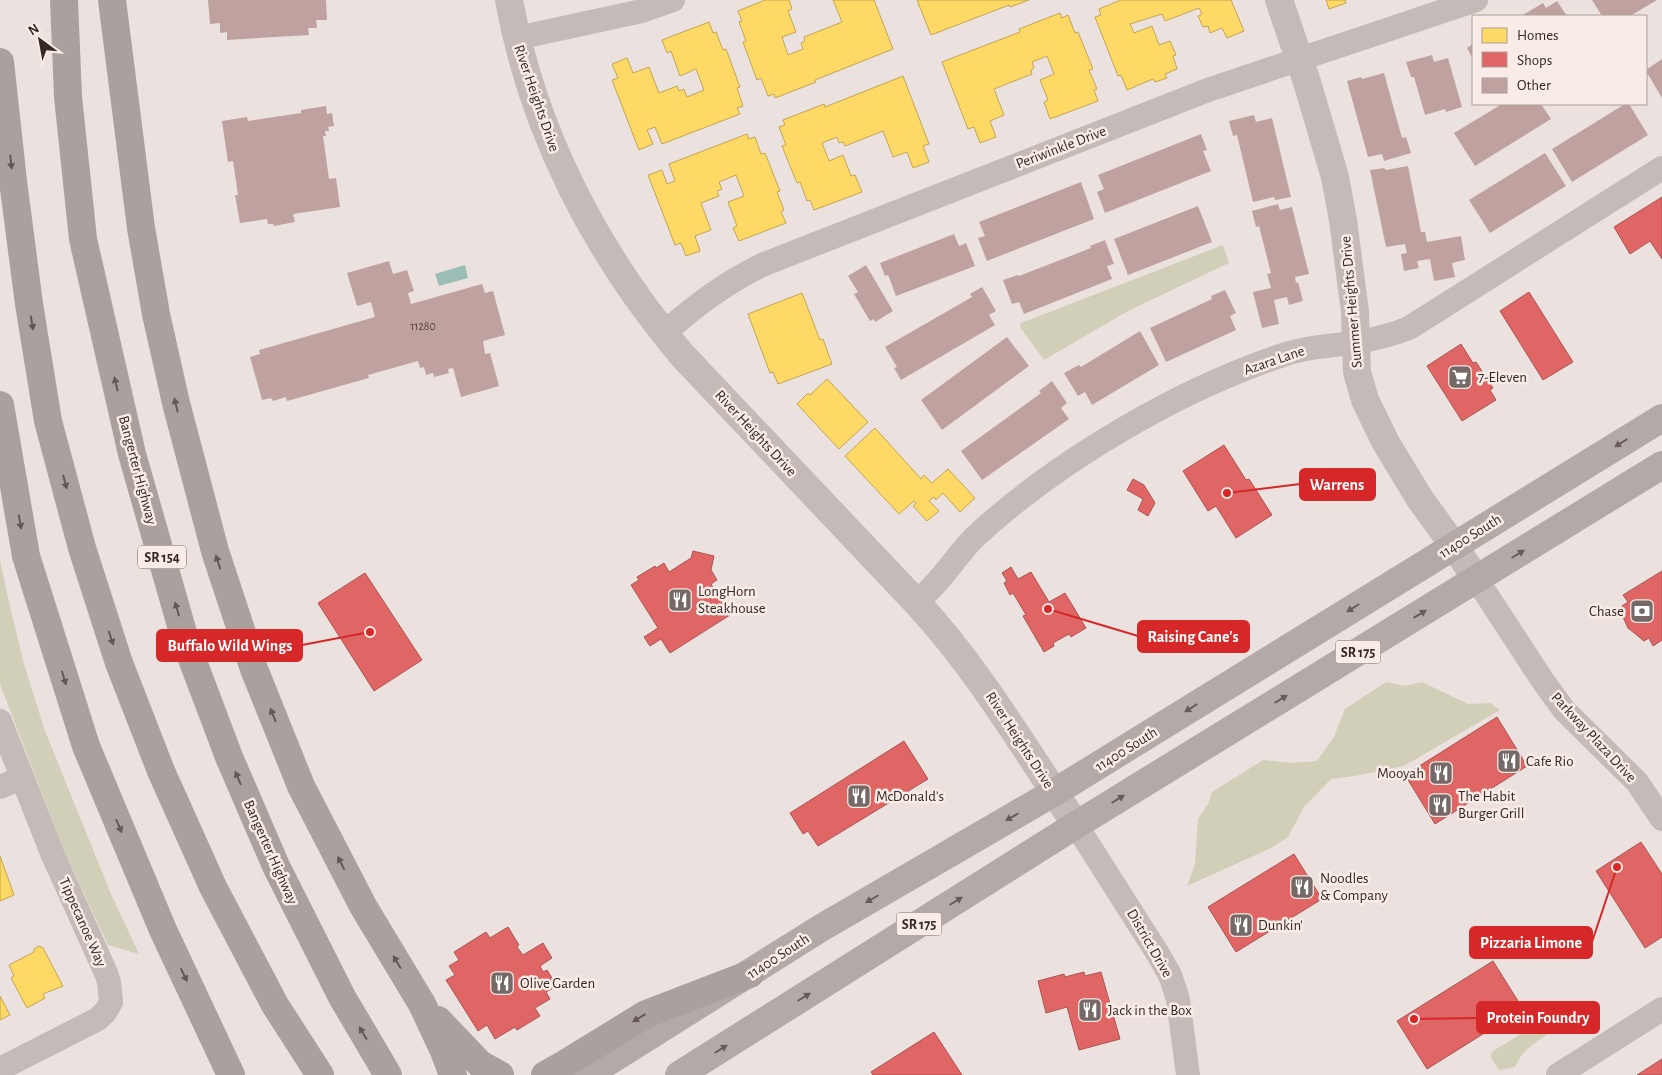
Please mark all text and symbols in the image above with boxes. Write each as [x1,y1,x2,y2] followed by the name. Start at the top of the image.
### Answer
[15,15,65,65] north arrow
[1472,15,1647,105] legend
[26,21,41,38] text: N
[1517,28,1559,43] text: Homes
[511,43,562,154] street label: River Heights Drive
[1517,53,1552,68] text: Shops
[1517,78,1551,93] text: Other
[1014,123,1108,172] street label: Periwinkle Drive
[7,155,15,171] one-way arrow
[1338,235,1365,369] street label: Summer Heights Drive
[28,316,36,332] one-way arrow
[410,320,436,332] house number: 11280
[1242,343,1307,378] street label: Azara Lane
[1447,364,1473,390] supermarket icon: 7-Eleven
[1478,370,1527,385] place label: 7-Eleven
[112,377,120,392] one-way arrow
[712,387,799,479] street label: River Heights Drive
[172,398,180,413] one-way arrow
[116,414,159,527] street label: Bangerter Highway
[1614,439,1627,448] one-way arrow
[1300,469,1375,500] callout: Warrens
[61,475,69,490] one-way arrow
[1310,477,1364,493] text: Warrens
[1437,511,1504,561] street label: 11400 South
[17,514,25,530] one-way arrow
[138,546,186,568] road number: SR 154
[1512,550,1525,559] one-way arrow
[214,555,222,570] one-way arrow
[698,584,766,616] place label: LongHorn Steakhouse
[667,587,693,613] restaurant icon: LongHorn Steakhouse
[1629,598,1655,624] bank icon: Chase
[172,601,180,616] one-way arrow
[1347,603,1360,613] one-way arrow
[1589,604,1624,619] place label: Chase
[1413,610,1426,619] one-way arrow
[1138,621,1249,652] callout: Raising Cane's
[1147,629,1239,645] text: Raising Cane's
[157,630,302,661] callout: Buffalo Wild Wings
[108,631,115,646] one-way arrow
[168,638,292,654] text: Buffalo Wild Wings
[1336,640,1380,664] road number: SR 175
[61,671,69,686] one-way arrow
[983,689,1056,791] street label: River Heights Drive
[1548,690,1639,785] street label: Parkway Plaza Drive
[1275,695,1288,704] one-way arrow
[1185,704,1198,713] one-way arrow
[268,708,276,723] one-way arrow
[1093,724,1160,774] street label: 11400 South
[1496,748,1522,774] restaurant icon: Cafe Rio
[1526,754,1574,769] place label: Cafe Rio
[1428,760,1454,786] restaurant icon: Mooyah
[1377,766,1424,781] place label: Mooyah
[233,771,241,785] one-way arrow
[846,783,872,809] restaurant icon: McDonald's
[876,789,944,804] place label: McDonald's
[1458,789,1525,821] place label: The Habit Burger Grill
[1427,792,1453,818] restaurant icon: The Habit Burger Grill
[1111,795,1125,804] one-way arrow
[241,798,300,907] street label: Bangerter Highway
[1006,812,1019,821] one-way arrow
[116,819,124,833] one-way arrow
[337,856,345,870] one-way arrow
[1320,871,1388,903] place label: Noodles & Company
[1289,874,1315,900] restaurant icon: Noodles & Company
[56,875,109,970] street label: Tippecanoe Way
[865,894,879,903] one-way arrow
[949,896,963,906] one-way arrow
[1124,906,1175,980] street label: District Drive
[896,912,942,936] road number: SR 175
[1228,912,1254,938] restaurant icon: Dunkin'
[1258,918,1303,933] place label: Dunkin'
[1470,927,1592,958] callout: Pizzaria Limone
[745,931,812,982] street label: 11400 South
[1480,935,1582,951] text: Pizzaria Limone
[392,956,401,969] one-way arrow
[180,968,188,982] one-way arrow
[489,970,515,996] restaurant icon: Olive Garden
[520,976,595,991] place label: Olive Garden
[797,992,810,1002] one-way arrow
[1077,997,1103,1023] restaurant icon: Jack in the Box
[1477,1002,1599,1033] callout: Protein Foundry
[1108,1003,1192,1018] place label: Jack in the Box
[1487,1010,1590,1027] text: Protein Foundry
[633,1013,646,1022] one-way arrow
[359,1027,368,1040] one-way arrow
[714,1044,727,1054] one-way arrow

